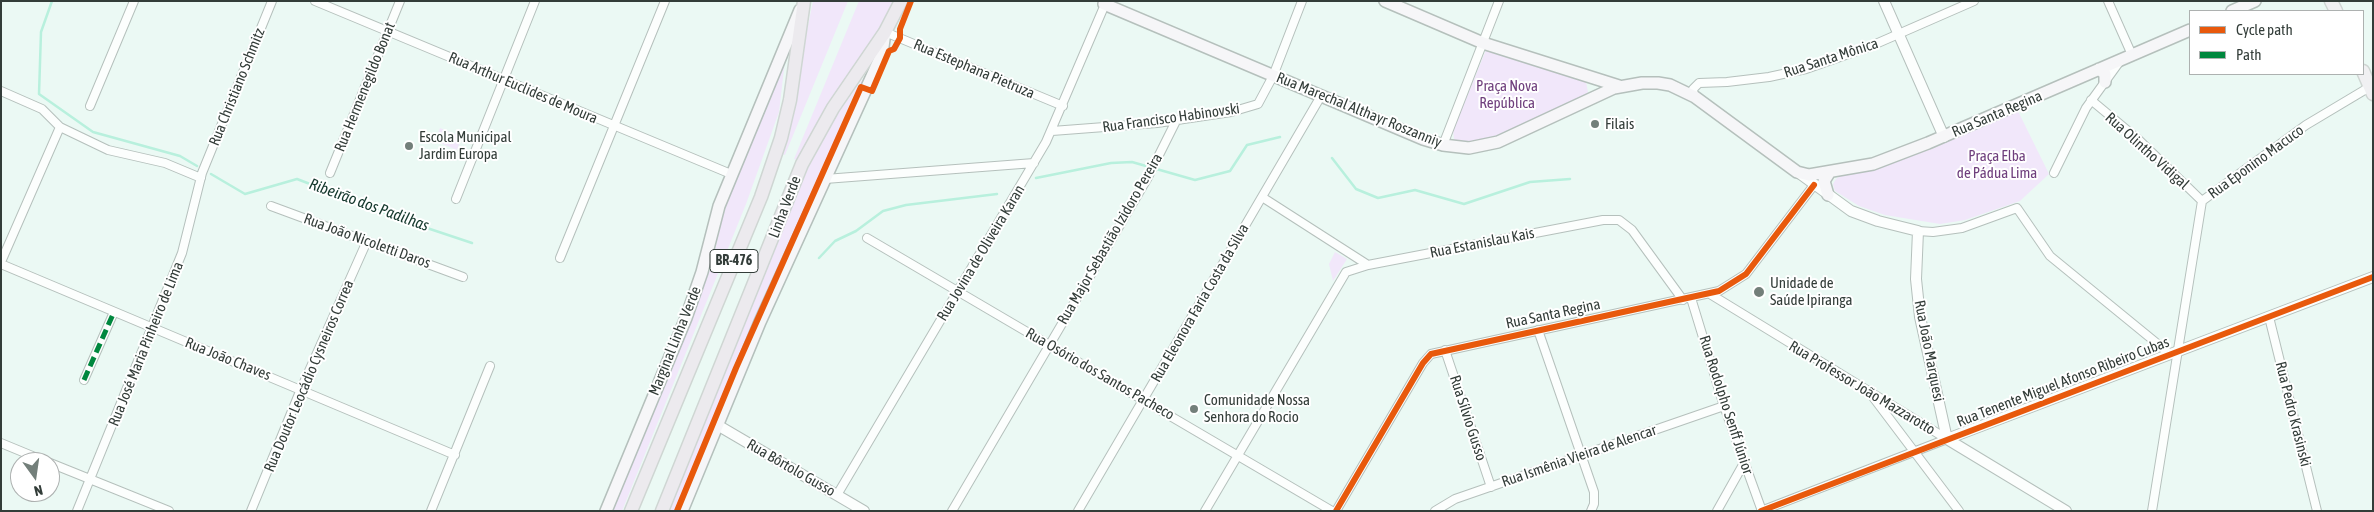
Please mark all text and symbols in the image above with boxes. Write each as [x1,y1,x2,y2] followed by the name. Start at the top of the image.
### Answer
[2189,10,2364,75] legend
[331,20,399,154] street label: Rua Hermenegildo Bonat
[2236,21,2293,38] text: Cycle path
[205,26,269,148] street label: Rua Christiano Schmitz
[1782,34,1880,82] street label: Rua Santa Mônica
[911,35,1037,103] street label: Rua Estephana Pietruza
[2236,46,2262,63] text: Path
[446,48,600,128] street label: Rua Arthur Euclides de Moura
[1274,69,1444,151] street label: Rua Marechal Althayr Roszanniy
[1476,77,1538,112] park label: Praça Nova República
[1949,87,2045,141] street label: Rua Santa Regina
[1101,99,1241,137] street label: Rua Francisco Habinovski
[2101,109,2193,193] street label: Rua Olintho Vidigal
[1605,115,1634,133] place label: Filais
[1589,118,1601,130] marker: Filais
[2205,121,2307,203] street label: Rua Eponino Macuco
[419,128,511,163] place label: Escola Municipal Jardim Europa
[403,140,415,152] marker: Escola Municipal Jardim Europa
[1957,147,2037,182] park label: Praça Elba de Pádua Lima
[1054,150,1166,328] street label: Rua Major Sebastião Izidoro Pereira
[765,173,805,241] street label: Linha Verde
[307,174,431,236] water label: Ribeirão dos Padilhas
[933,182,1029,324] street label: Rua Jovina de Oliveira Karan
[301,210,433,272] street label: Rua João Nicoletti Daros
[1147,221,1253,385] street label: Rua Eleonora Faria Costa da Silva
[1428,224,1536,262] street label: Rua Estanislau Kais
[710,250,758,272] road number: BR-476
[105,259,187,429] street label: Rua José Maria Pinheiro de Lima
[1770,274,1852,309] place label: Unidade de Saúde Ipiranga
[260,277,358,475] street label: Rua Doutor Leocádio Cysneiros Correa
[645,284,705,398] street label: Marginal Linha Verde
[1752,285,1766,299] marker: Unidade de Saúde Ipiranga
[1504,295,1602,333] street label: Rua Santa Regina
[1910,299,1948,403] street label: Rua João Marquesi
[1022,324,1178,424] street label: Rua Osório dos Santos Pacheco
[1695,333,1757,477] street label: Rua Rodolpho Senff Júnior
[1954,333,2172,431] street label: Rua Tenente Miguel Afonso Ribeiro Cubas
[183,334,273,384] street label: Rua João Chaves
[1786,337,1938,439] street label: Rua Professor João Mazzarotto
[2271,360,2315,468] street label: Rua Pedro Krasinski
[1446,373,1490,463] street label: Rua Sílvio Gusso
[1204,391,1310,426] place label: Comunidade Nossa Senhora do Rocio
[1188,403,1200,415] marker: Comunidade Nossa Senhora do Rocio
[1499,421,1659,491] street label: Rua Ismênia Vieira de Alencar
[744,435,838,501] street label: Rua Bôrtolo Gusso
[10,452,60,502] north arrow
[32,482,44,499] text: N

